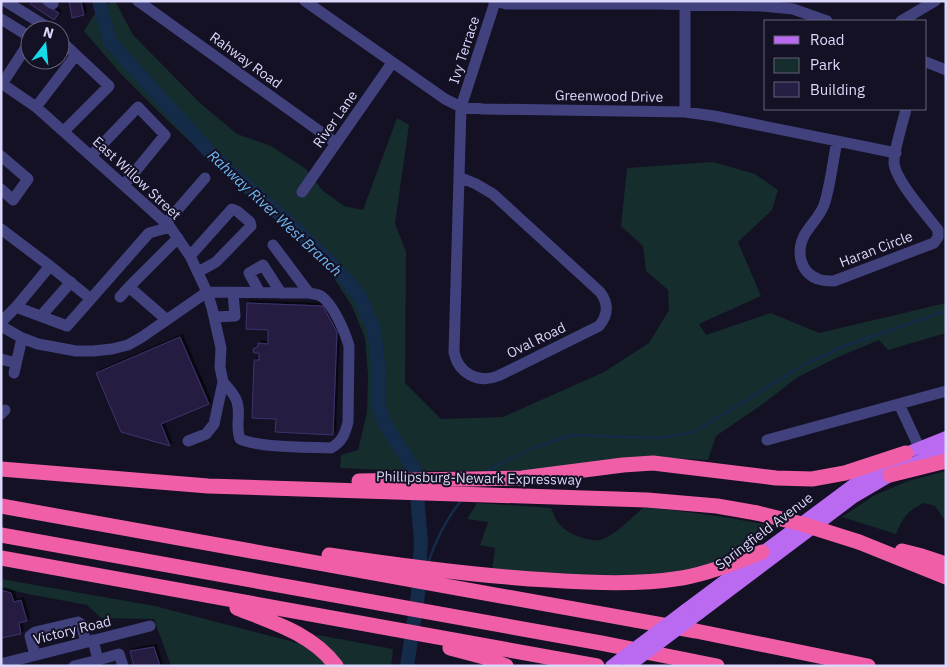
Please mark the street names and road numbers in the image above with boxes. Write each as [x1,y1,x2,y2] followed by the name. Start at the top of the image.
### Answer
[445,14,483,86] street label: Ivy Terrace
[206,28,286,92] street label: Rahway Road
[555,86,664,106] street label: Greenwood Drive
[309,87,361,151] street label: River Lane
[89,132,185,224] street label: East Willow Street
[837,227,915,271] street label: Haran Circle
[504,318,568,362] street label: Oval Road
[376,467,582,489] street label: Phillipsburg-Newark Expressway
[712,488,817,574] street label: Springfield Avenue
[31,612,113,648] street label: Victory Road

